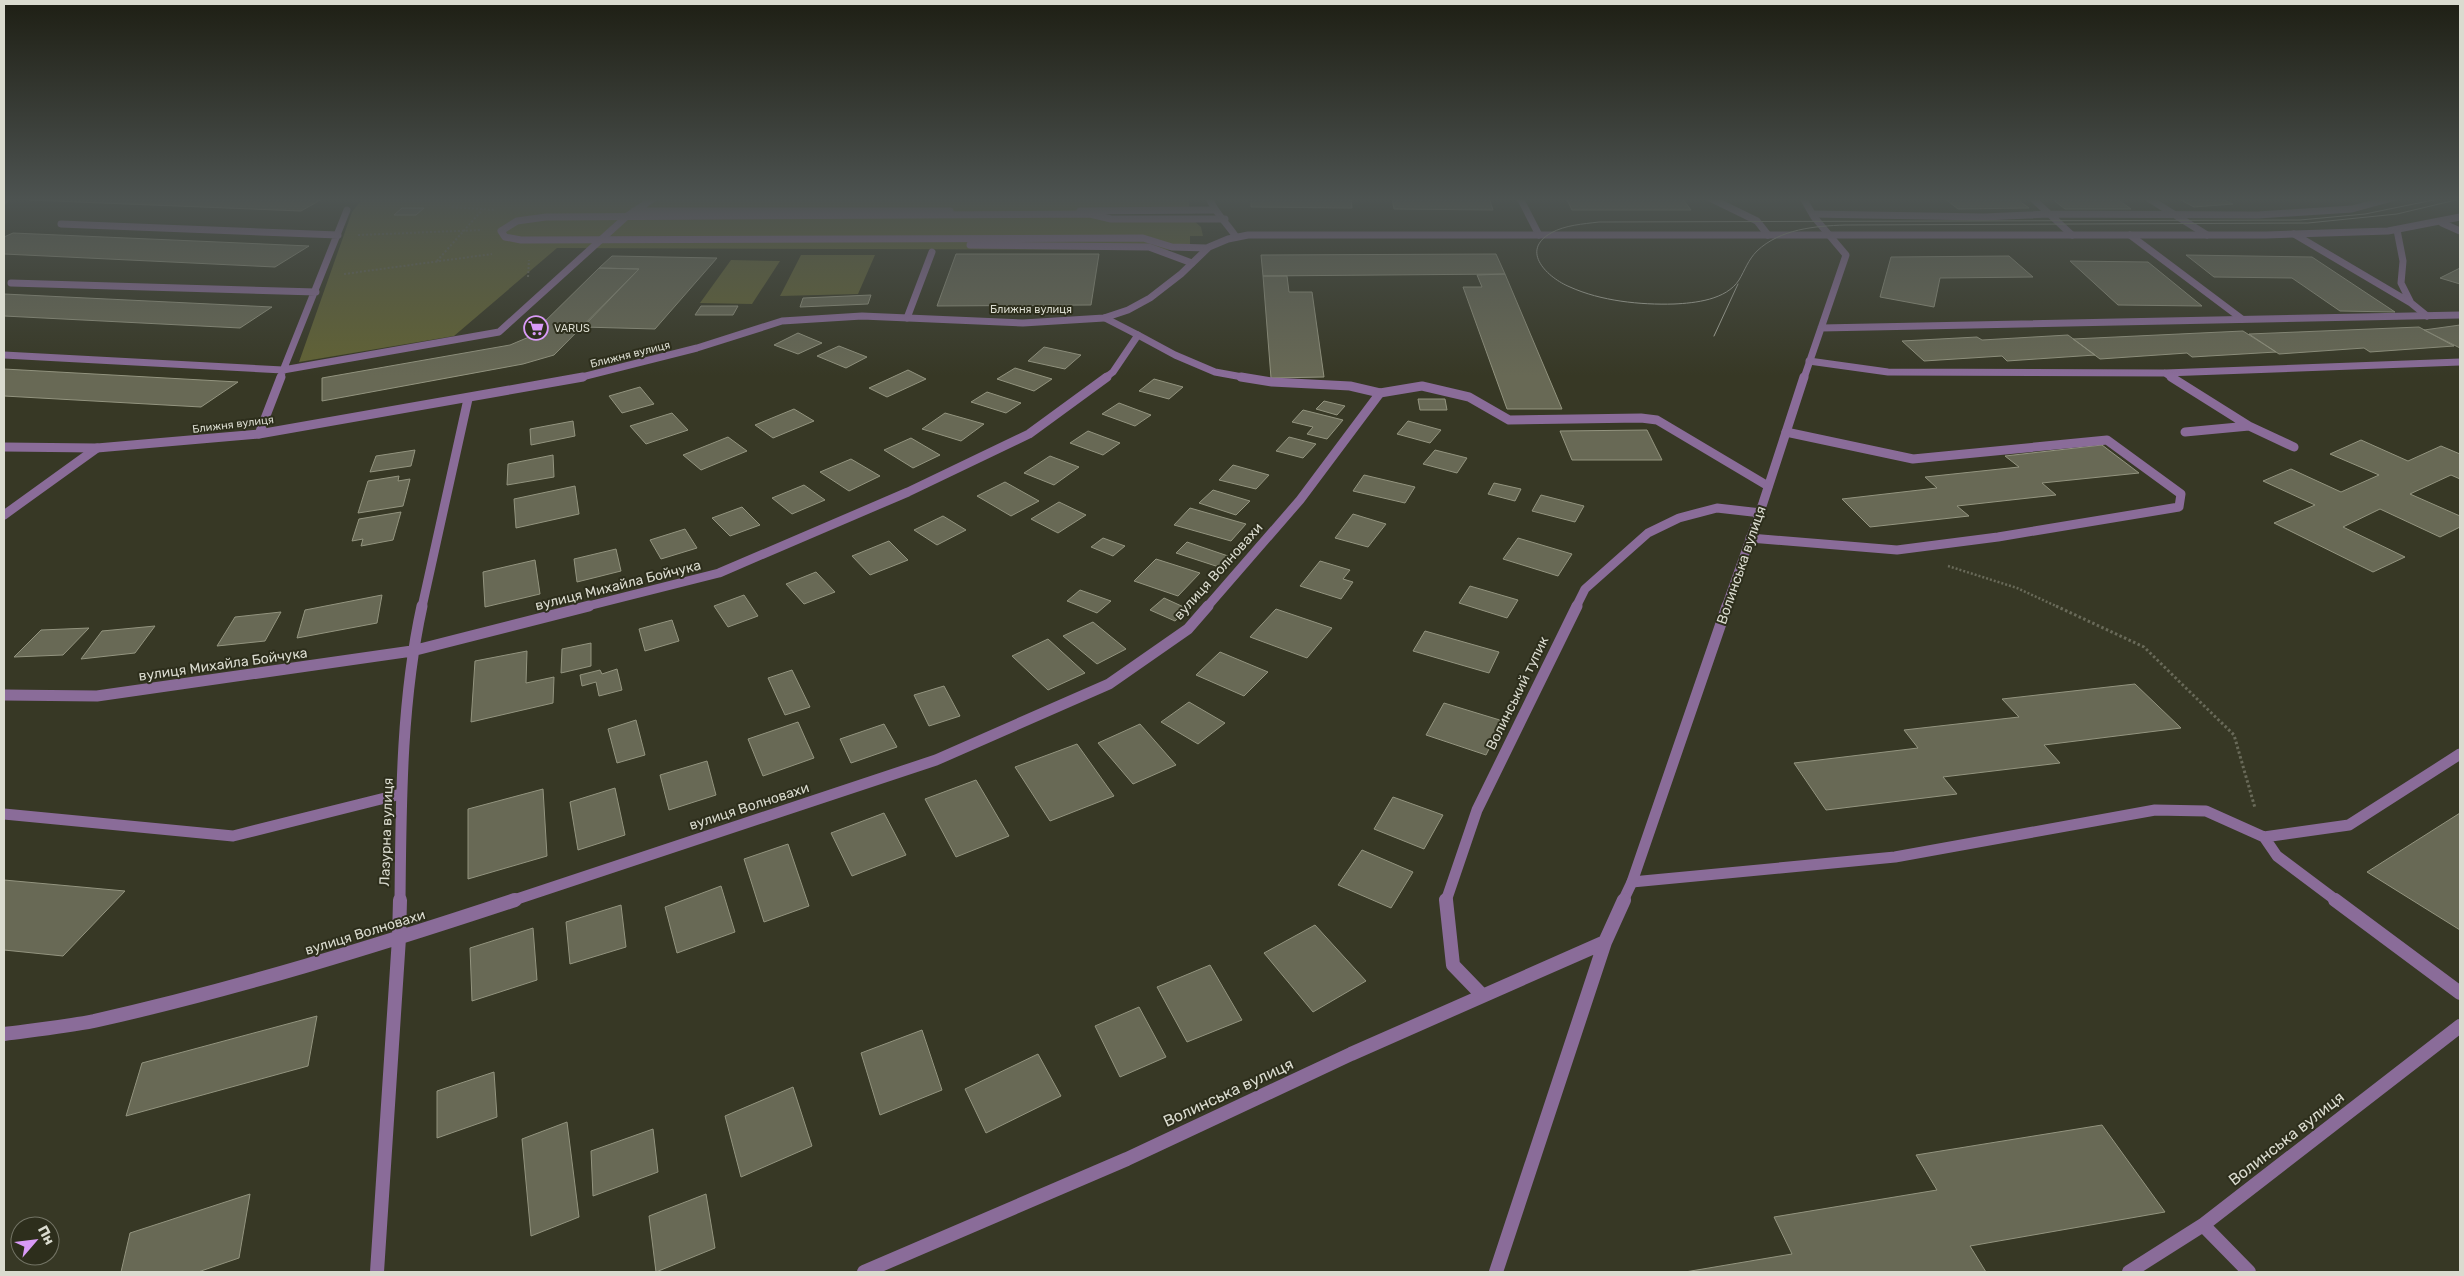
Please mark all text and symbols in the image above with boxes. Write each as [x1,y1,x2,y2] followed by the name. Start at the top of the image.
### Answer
[990,303,1072,316] street label: Ближня вулиця
[523,315,549,341] supermarket icon: VARUS
[554,322,590,335] place label: VARUS
[589,338,671,371] street label: Ближня вулиця
[192,413,275,436] street label: Ближня вулиця
[1713,504,1770,626] street label: Волинська вулиця
[1170,519,1267,623] street label: вулиця Волновахи
[533,557,703,614] street label: вулиця Михайла Бойчука
[1483,633,1553,753] street label: Волинський тупик
[138,644,309,685] street label: вулиця Михайла Бойчука
[376,778,397,887] street label: Лазурна вулиця
[687,779,811,834] street label: вулиця Волновахи
[303,906,427,959] street label: вулиця Волновахи
[1160,1054,1296,1131] street label: Волинська вулиця
[2225,1087,2348,1189] street label: Волинська вулиця
[10,1216,60,1266] north arrow
[34,1223,58,1248] text: Пн

